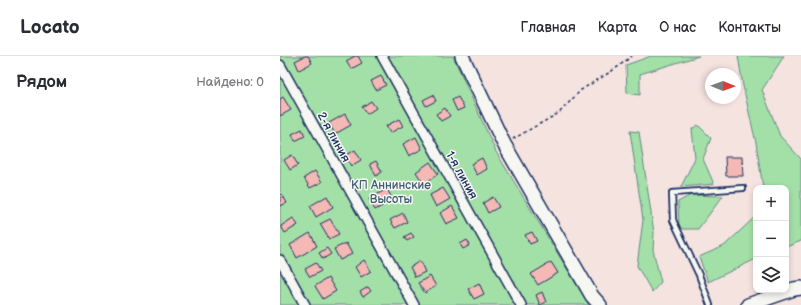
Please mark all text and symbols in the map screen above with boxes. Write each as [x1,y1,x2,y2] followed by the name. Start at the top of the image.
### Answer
[20,16,80,39] text: Locato
[521,19,576,36] text: Главная
[598,19,637,36] text: Карта
[659,19,696,36] text: О нас
[718,19,781,36] text: Контакты
[705,68,741,104] north arrow
[16,72,67,92] text: Рядом
[196,74,264,90] text: Найдено: 0
[314,110,354,165] street label: 2-я линия
[442,149,481,202] street label: 1-я линия
[351,178,431,207] park label: КП Аннинские Высоты
[753,185,789,293] map controls
[753,185,789,221] button: +
[753,221,789,257] button: −
[753,257,789,293] button: layers

